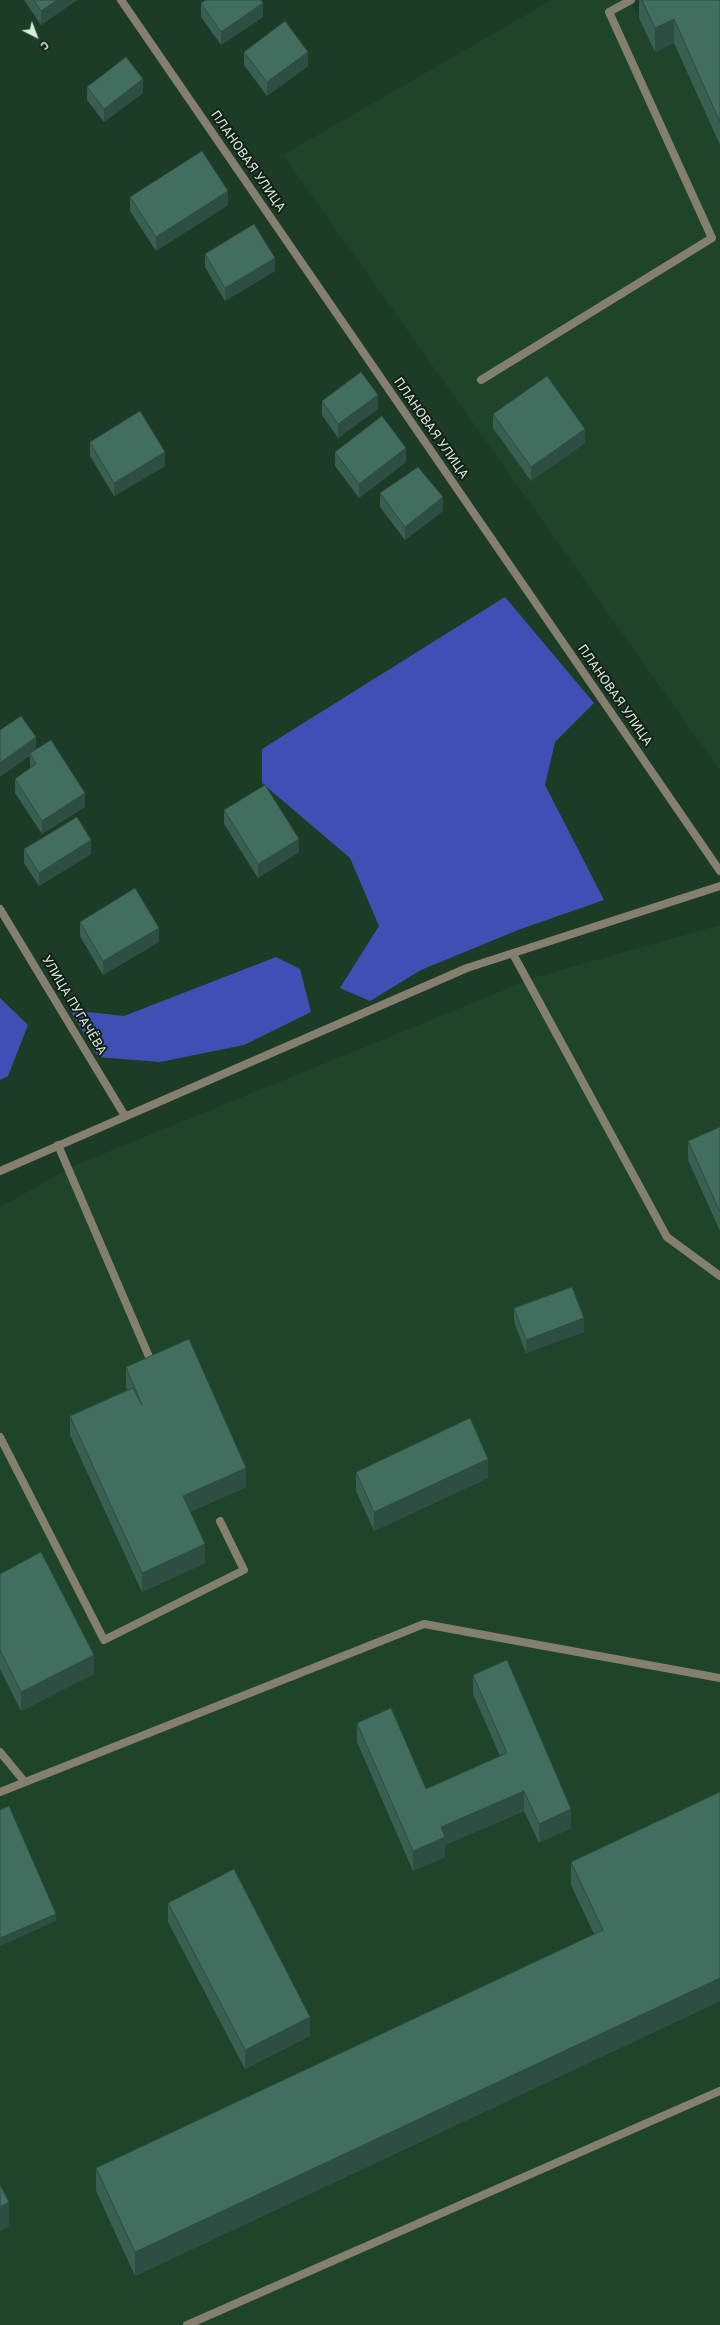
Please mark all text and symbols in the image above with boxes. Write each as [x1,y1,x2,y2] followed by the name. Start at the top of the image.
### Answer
[16,16,56,56] north arrow
[37,37,51,52] text: С
[206,108,288,216] street label: ПЛАНОВАЯ УЛИЦА
[389,375,471,483] street label: ПЛАНОВАЯ УЛИЦА
[573,642,655,750] street label: ПЛАНОВАЯ УЛИЦА
[37,953,109,1059] street label: УЛИЦА ПУГАЧЁВА

